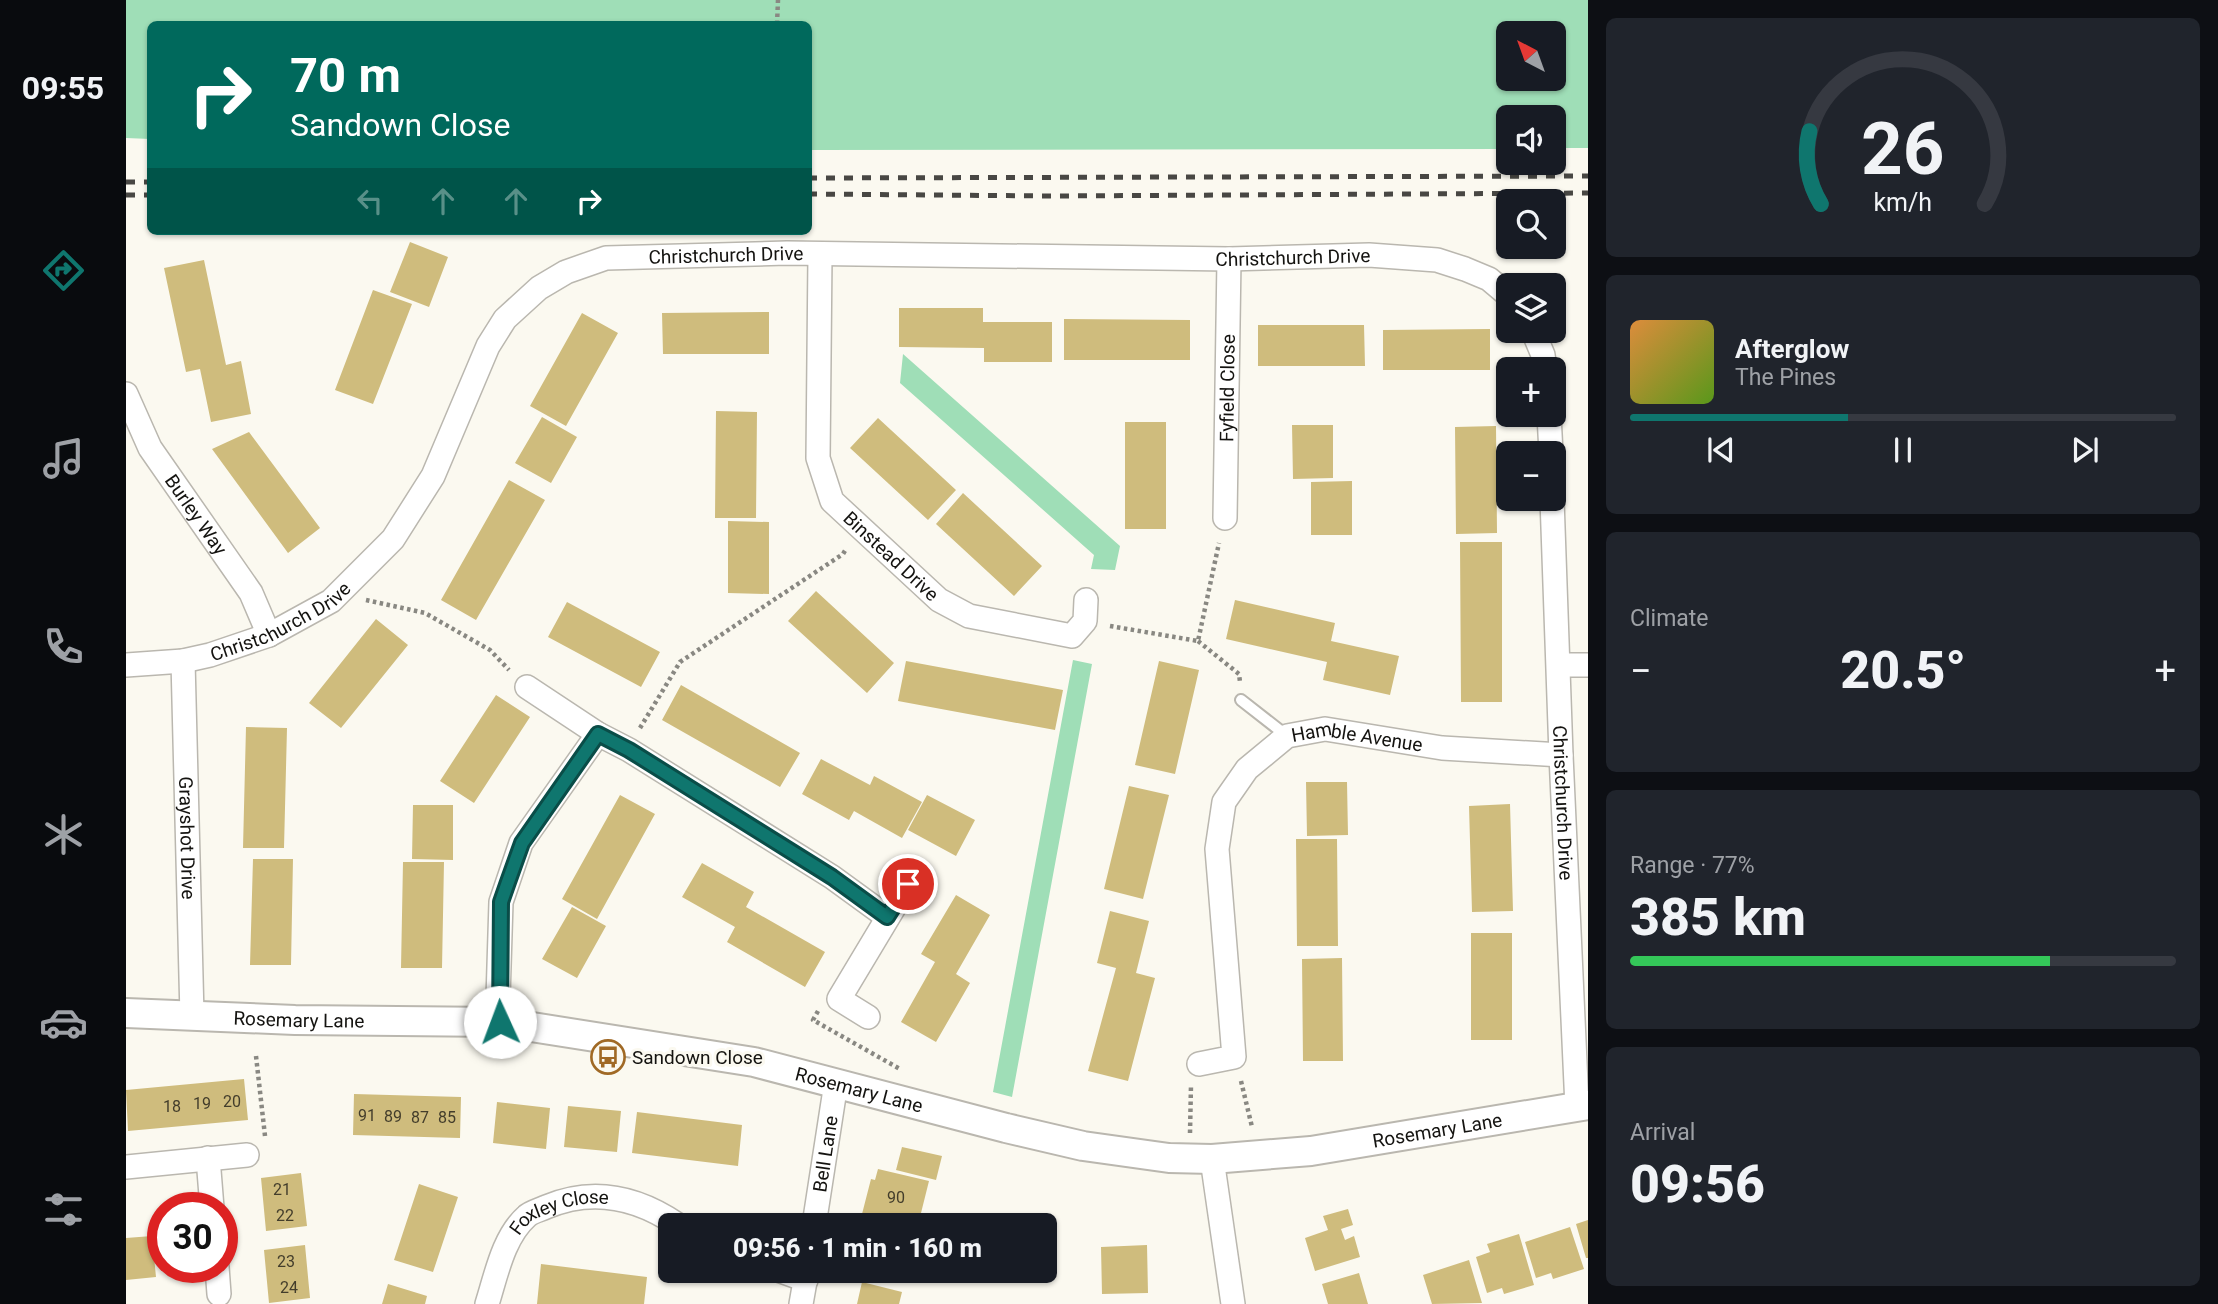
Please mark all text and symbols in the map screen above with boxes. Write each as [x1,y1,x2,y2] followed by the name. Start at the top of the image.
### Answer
[1496,21,1566,91] north arrow
[1496,21,1566,511] map controls
[290,47,401,104] text: 70 m
[175,49,266,140] icon: right
[22,69,104,107] text: 09:55
[1496,105,1566,175] button: sound
[290,106,510,144] text: Sandown Close
[1861,106,1945,192] text: 26
[351,182,389,220] icon: left
[424,182,462,220] icon: ahead
[497,182,535,220] icon: ahead
[570,182,608,220] icon: right
[1874,187,1932,216] text: km/h
[1496,189,1566,259] button: search
[648,241,804,268] street label: Christchurch Drive
[1215,243,1371,271] street label: Christchurch Drive
[39,246,88,295] icon: directions
[1496,273,1566,343] button: layers
[1215,334,1239,442] street label: Fyfield Close
[1735,334,1849,364] text: Afterglow
[1496,357,1566,427] button: +
[1735,364,1836,391] text: The Pines
[1702,431,1740,469] icon: previous
[1884,431,1922,469] icon: pause
[2066,431,2104,469] icon: next
[39,434,88,483] icon: music
[1496,441,1566,511] button: −
[160,470,232,559] street label: Burley Way
[839,506,944,606] street label: Binstead Drive
[207,577,355,666] street label: Christchurch Drive
[1630,605,1709,632] text: Climate
[39,622,88,671] icon: phone
[1840,640,1966,701] text: 20.5°
[1630,649,1652,693] text: −
[2154,649,2176,693] text: +
[1289,717,1424,756] street label: Hamble Avenue
[1548,725,1578,881] street label: Christchurch Drive
[174,776,201,900] street label: Grayshot Drive
[39,810,88,859] icon: climate
[1630,852,1755,879] text: Range · 77%
[878,854,938,914] pin
[889,865,927,903] icon: arrive
[1630,887,1806,948] text: 385 km
[463,985,537,1059] position arrow
[39,998,88,1047] icon: car
[233,1006,364,1032] street label: Rosemary Lane
[589,1038,627,1076] bus stop icon: Sandown Close
[632,1046,763,1069] place label: Sandown Close
[793,1062,925,1117] street label: Rosemary Lane
[223,1092,241,1111] house number: 20
[193,1094,211,1113] house number: 19
[163,1097,181,1116] house number: 18
[358,1106,376,1125] house number: 91
[384,1107,402,1126] house number: 89
[411,1108,429,1127] house number: 87
[438,1108,456,1127] house number: 85
[1371,1108,1504,1152] street label: Rosemary Lane
[808,1114,842,1194] street label: Bell Lane
[1630,1119,1695,1146] text: Arrival
[1630,1154,1765,1215] text: 09:56
[273,1180,291,1199] house number: 21
[39,1185,88,1234] icon: filters
[504,1185,610,1239] street label: Foxley Close
[887,1188,905,1207] house number: 90
[147,1192,238,1283] speed limit sign: 30
[276,1206,294,1225] house number: 22
[733,1233,982,1263] text: 09:56 · 1 min · 160 m
[277,1252,295,1271] house number: 23
[280,1278,298,1297] house number: 24

